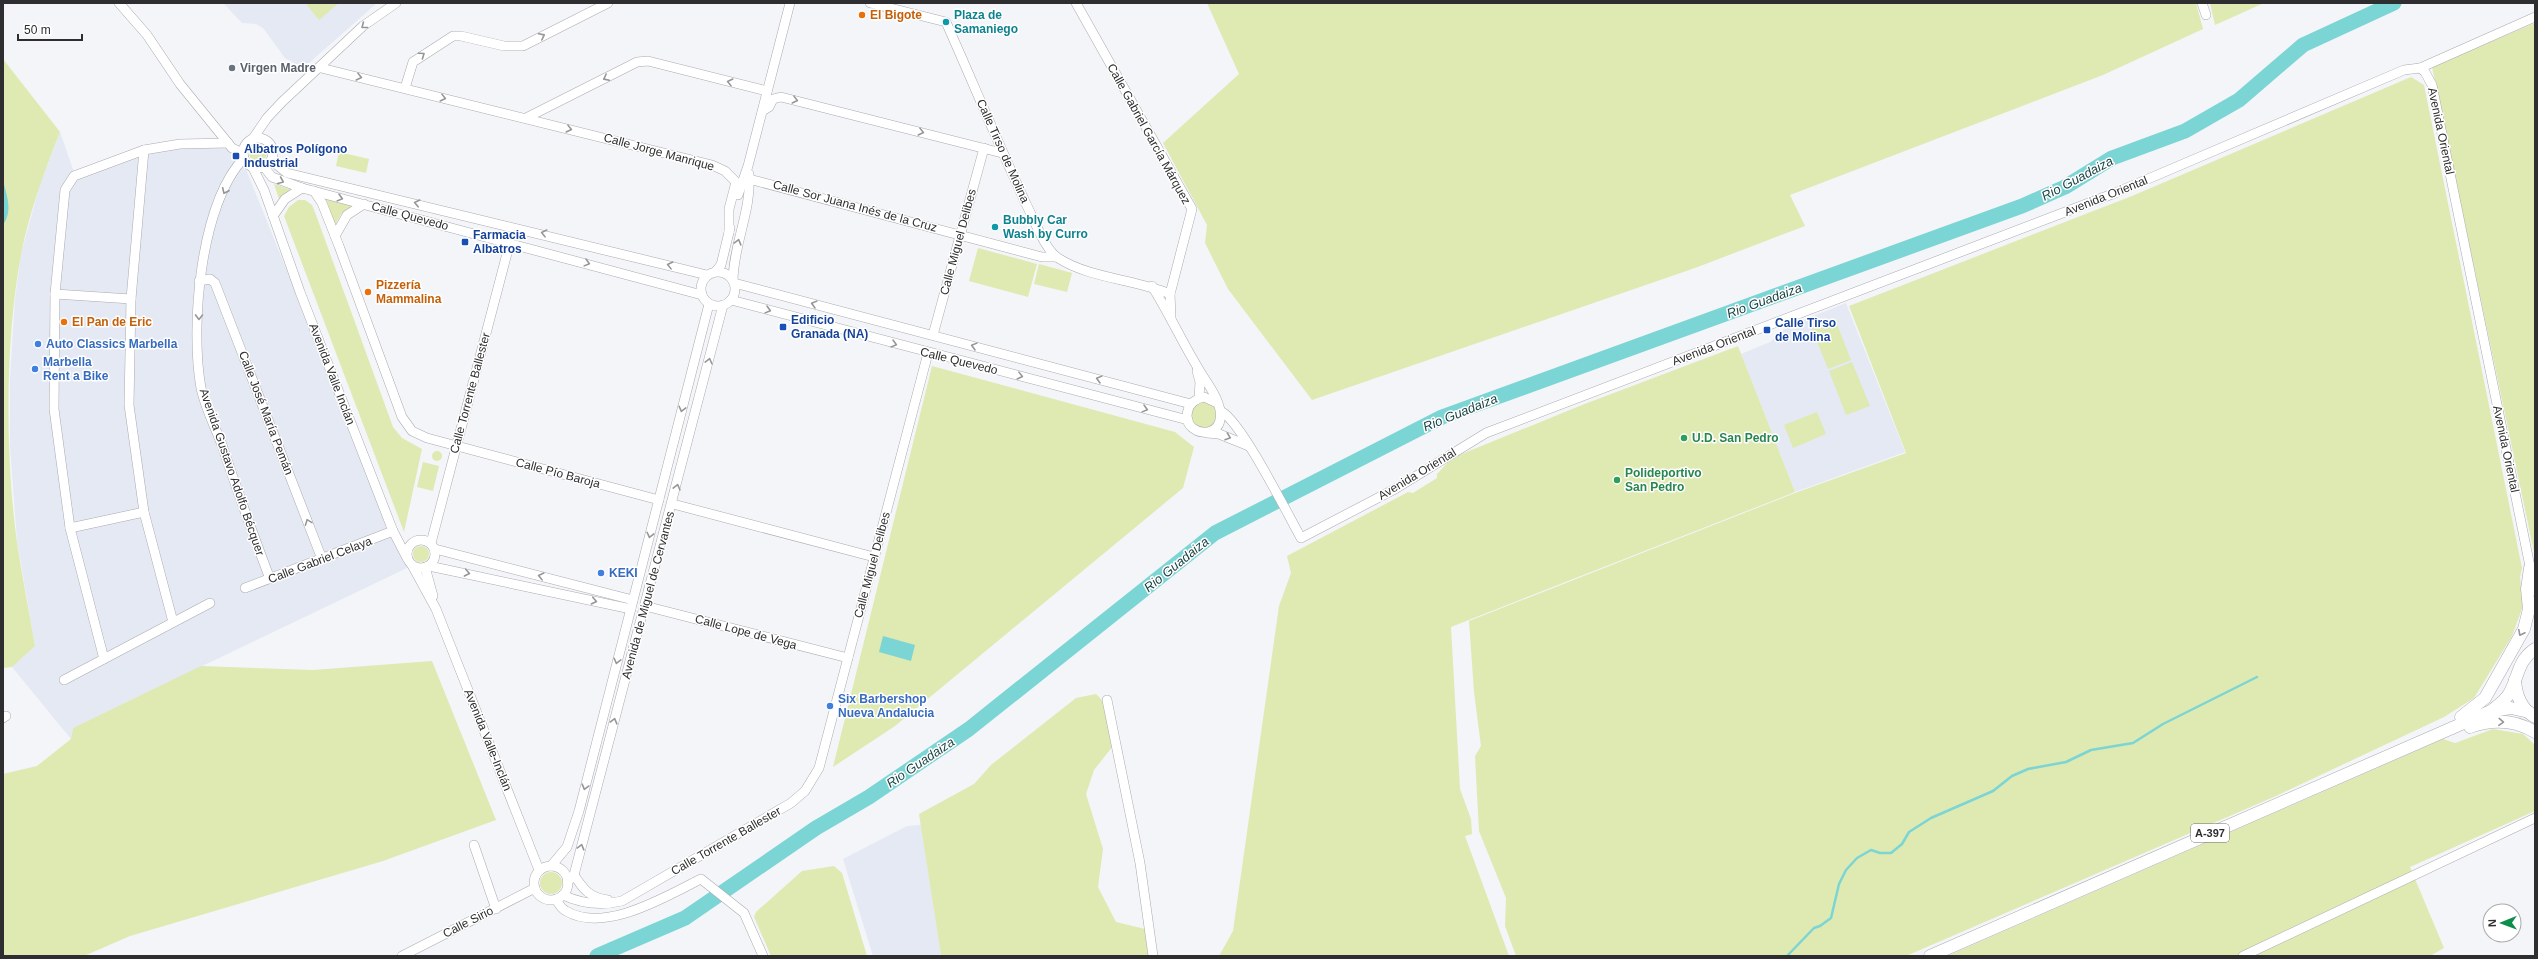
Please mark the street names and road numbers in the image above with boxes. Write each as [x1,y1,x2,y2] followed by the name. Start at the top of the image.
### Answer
[1104,61,1194,207] street label: Calle Gabriel García Márquez
[2425,86,2457,176] street label: Avenida Oriental
[974,97,1032,205] street label: Calle Tirso de Molina
[602,130,716,174] street label: Calle Jorge Manrique
[2062,173,2150,219] street label: Avenida Oriental
[771,177,939,235] street label: Calle Sor Juana Inés de la Cruz
[937,187,979,297] street label: Calle Miguel Delibes
[370,199,450,233] street label: Calle Quevedo
[306,321,358,427] street label: Avenida Valle Inclán
[1670,324,1758,368] street label: Avenida Oriental
[447,331,493,455] street label: Calle Torrente Ballester
[919,345,1000,377] street label: Calle Quevedo
[236,349,296,477] street label: Calle José María Pemán
[197,387,267,557] street label: Avenida Gustavo Adolfo Bécquer
[2490,404,2522,494] street label: Avenida Oriental
[1375,445,1459,503] street label: Avenida Oriental
[514,455,602,491] street label: Calle Pío Baroja
[619,510,677,680] street label: Avenida de Miguel de Cervantes
[851,510,893,620] street label: Calle Miguel Delibes
[266,534,374,586] street label: Calle Gabriel Celaya
[694,612,799,652] street label: Calle Lope de Vega
[461,687,515,793] street label: Avenida Valle-Inclán
[669,804,783,878] street label: Calle Torrente Ballester
[2191,824,2229,842] road number: A-397
[440,903,496,941] street label: Calle Sirio

